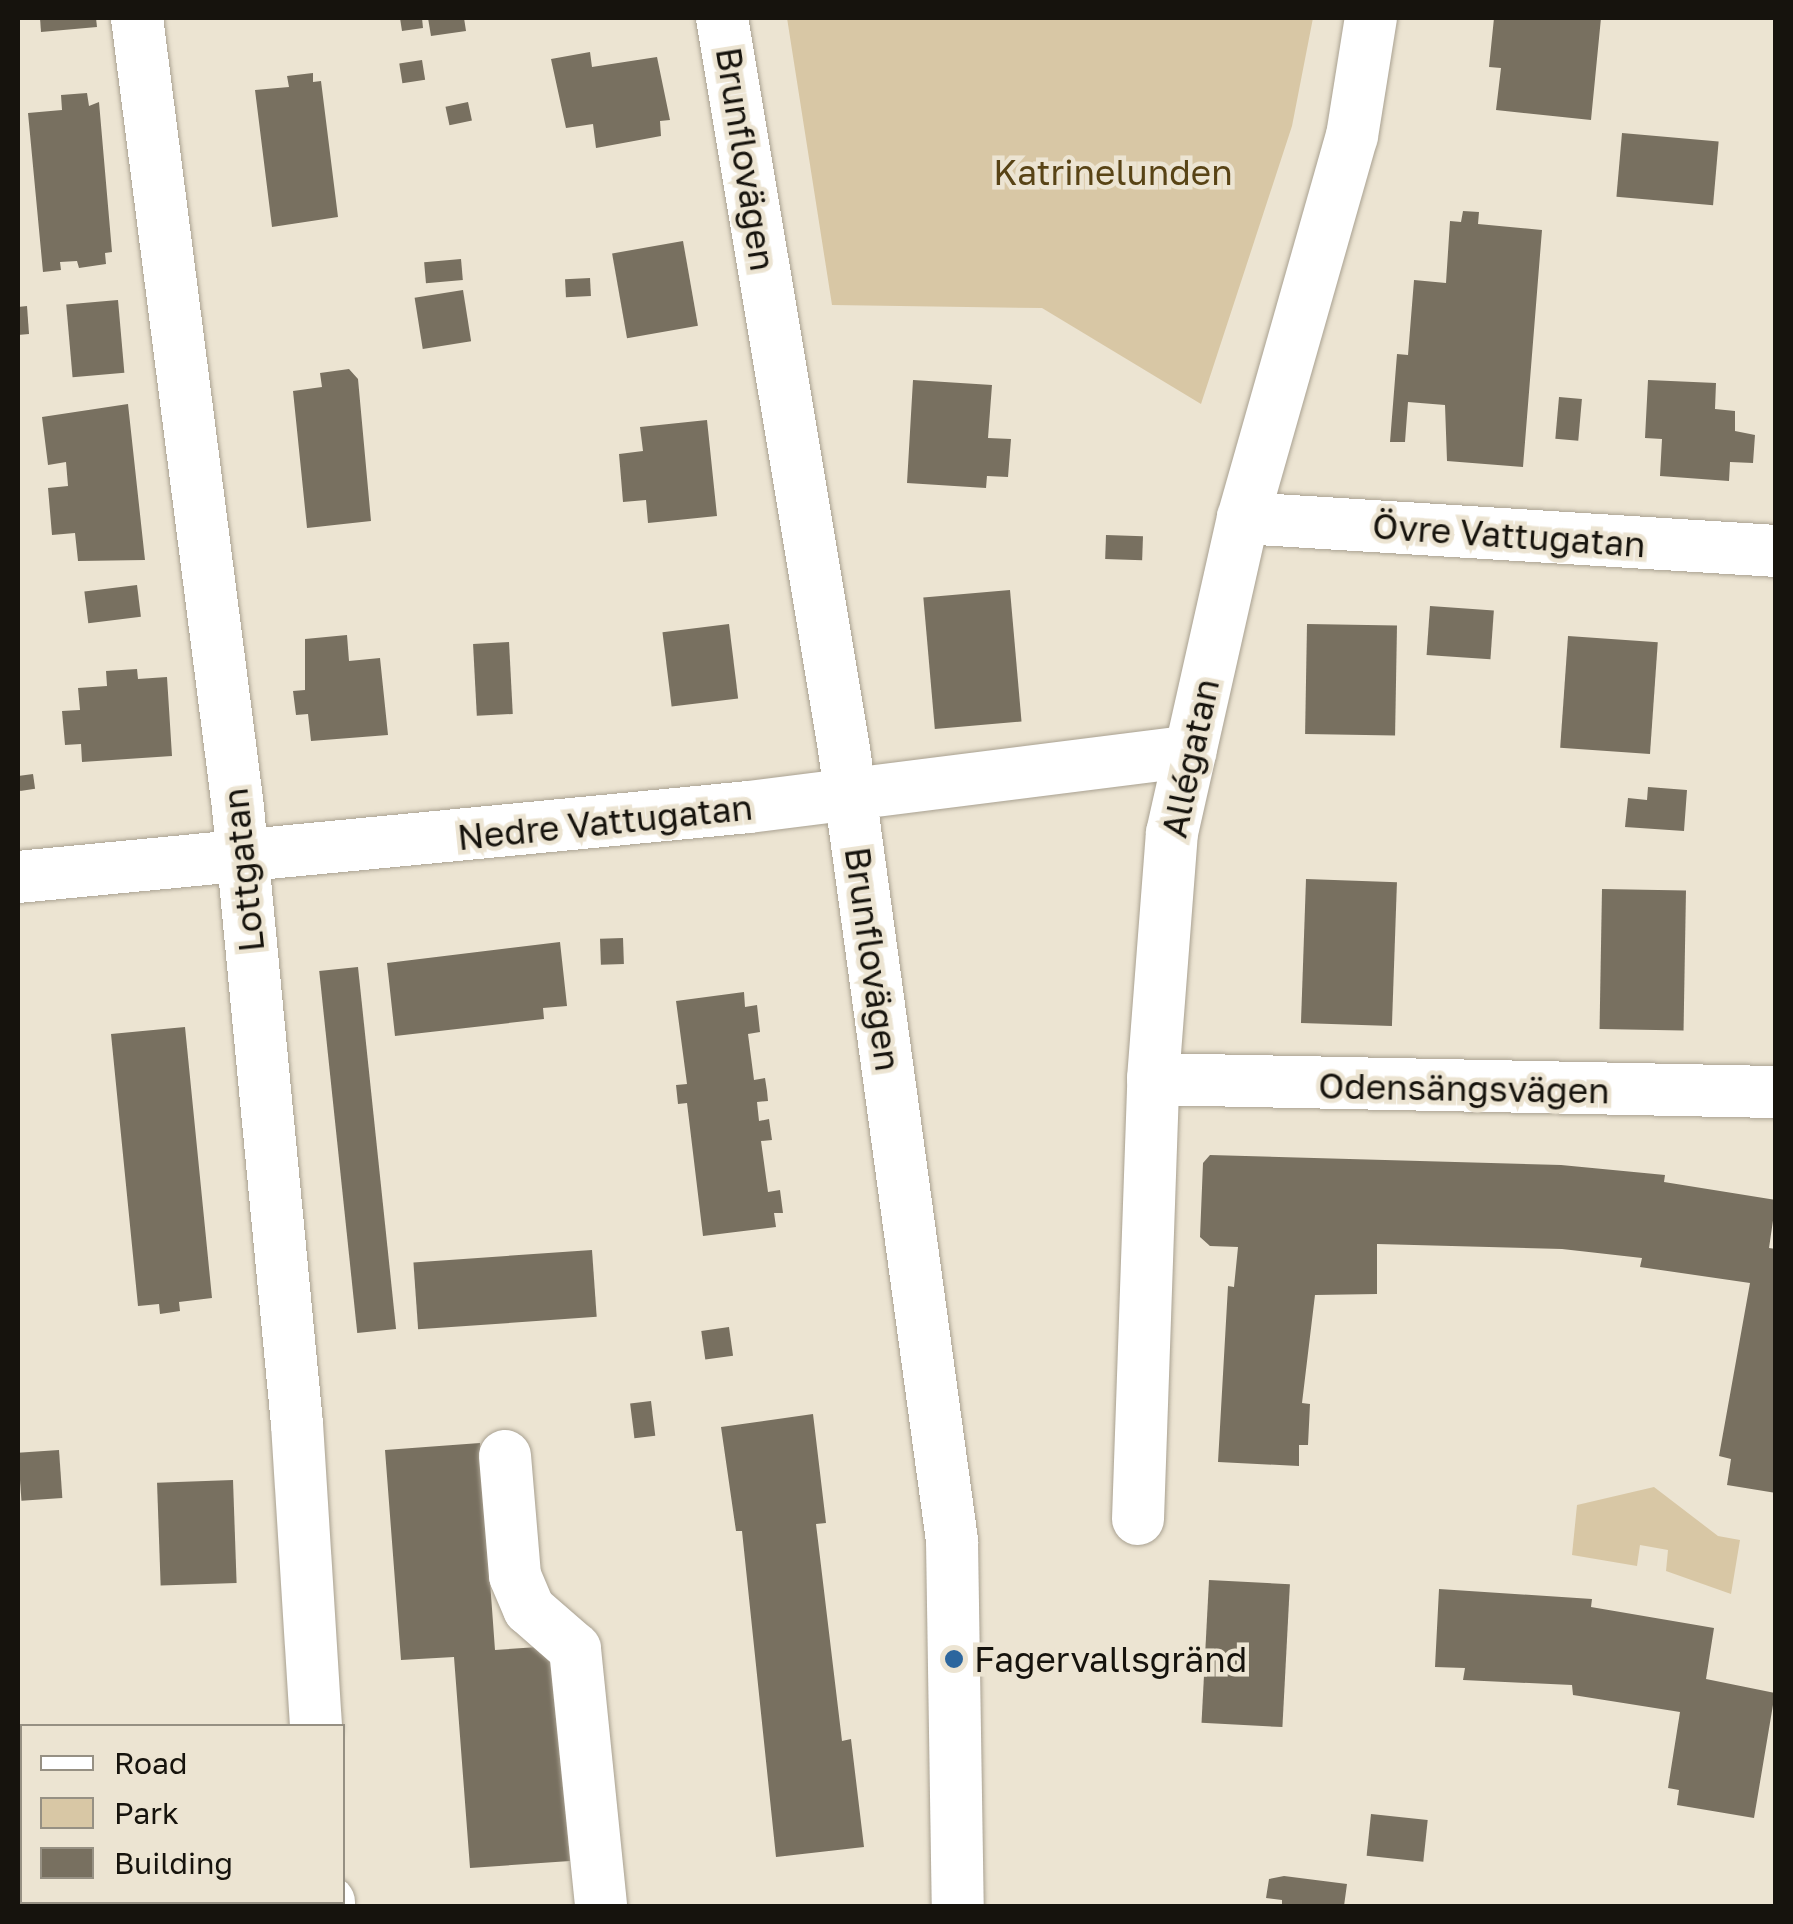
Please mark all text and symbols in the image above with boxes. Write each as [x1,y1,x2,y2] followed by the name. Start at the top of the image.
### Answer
[708,44,784,274] street label: Brunflovägen
[993,151,1233,193] park label: Katrinelunden
[1371,505,1647,565] street label: Övre Vattugatan
[1153,675,1227,841] street label: Allégatan
[214,786,272,954] street label: Lottgatan
[455,786,755,858] street label: Nedre Vattugatan
[836,844,910,1074] street label: Brunflovägen
[1318,1064,1610,1112] street label: Odensängsvägen
[974,1638,1247,1680] place label: Fagervallsgränd
[943,1648,965,1670] marker: Fagervallsgränd
[20,1724,345,1904] legend
[114,1745,188,1781] text: Road
[114,1795,179,1831] text: Park
[114,1845,233,1881] text: Building

